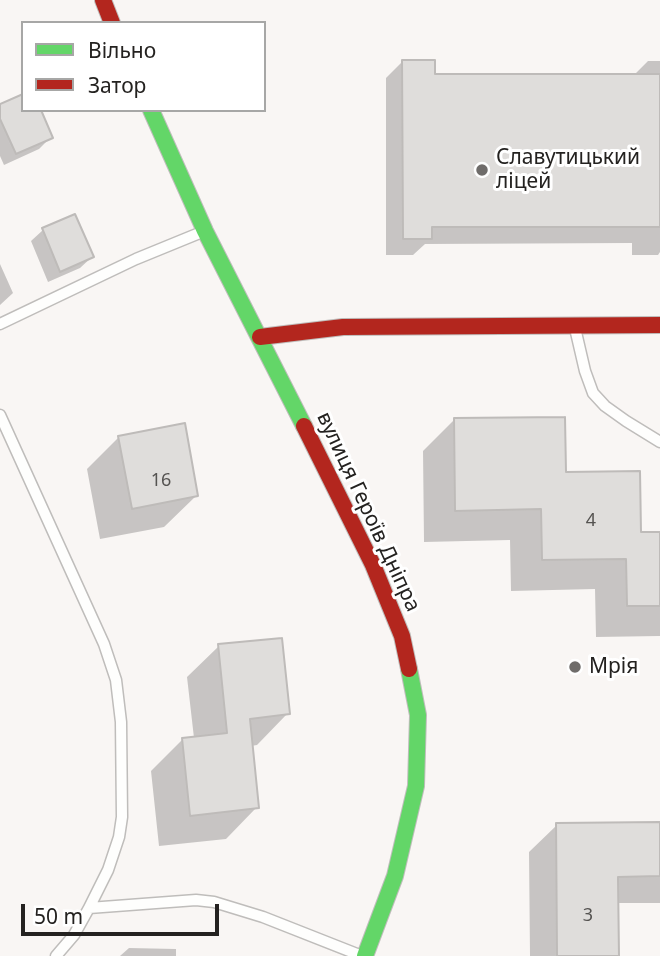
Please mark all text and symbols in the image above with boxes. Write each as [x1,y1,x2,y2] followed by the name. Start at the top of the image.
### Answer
[21,21,266,112] legend
[88,36,156,64] text: Вільно
[88,71,146,99] text: Затор
[496,145,640,195] place label: Славутицький ліцей
[474,162,490,178] marker: Славутицький ліцей
[311,408,425,616] street label: вулиця Героїв Дніпра
[151,470,171,492] house number: 16
[586,510,596,532] house number: 4
[589,654,638,680] place label: Мрiя
[567,659,583,675] marker: Мрiя
[24,890,222,934] scale bar
[34,902,83,930] text: 50 m
[583,905,593,927] house number: 3

